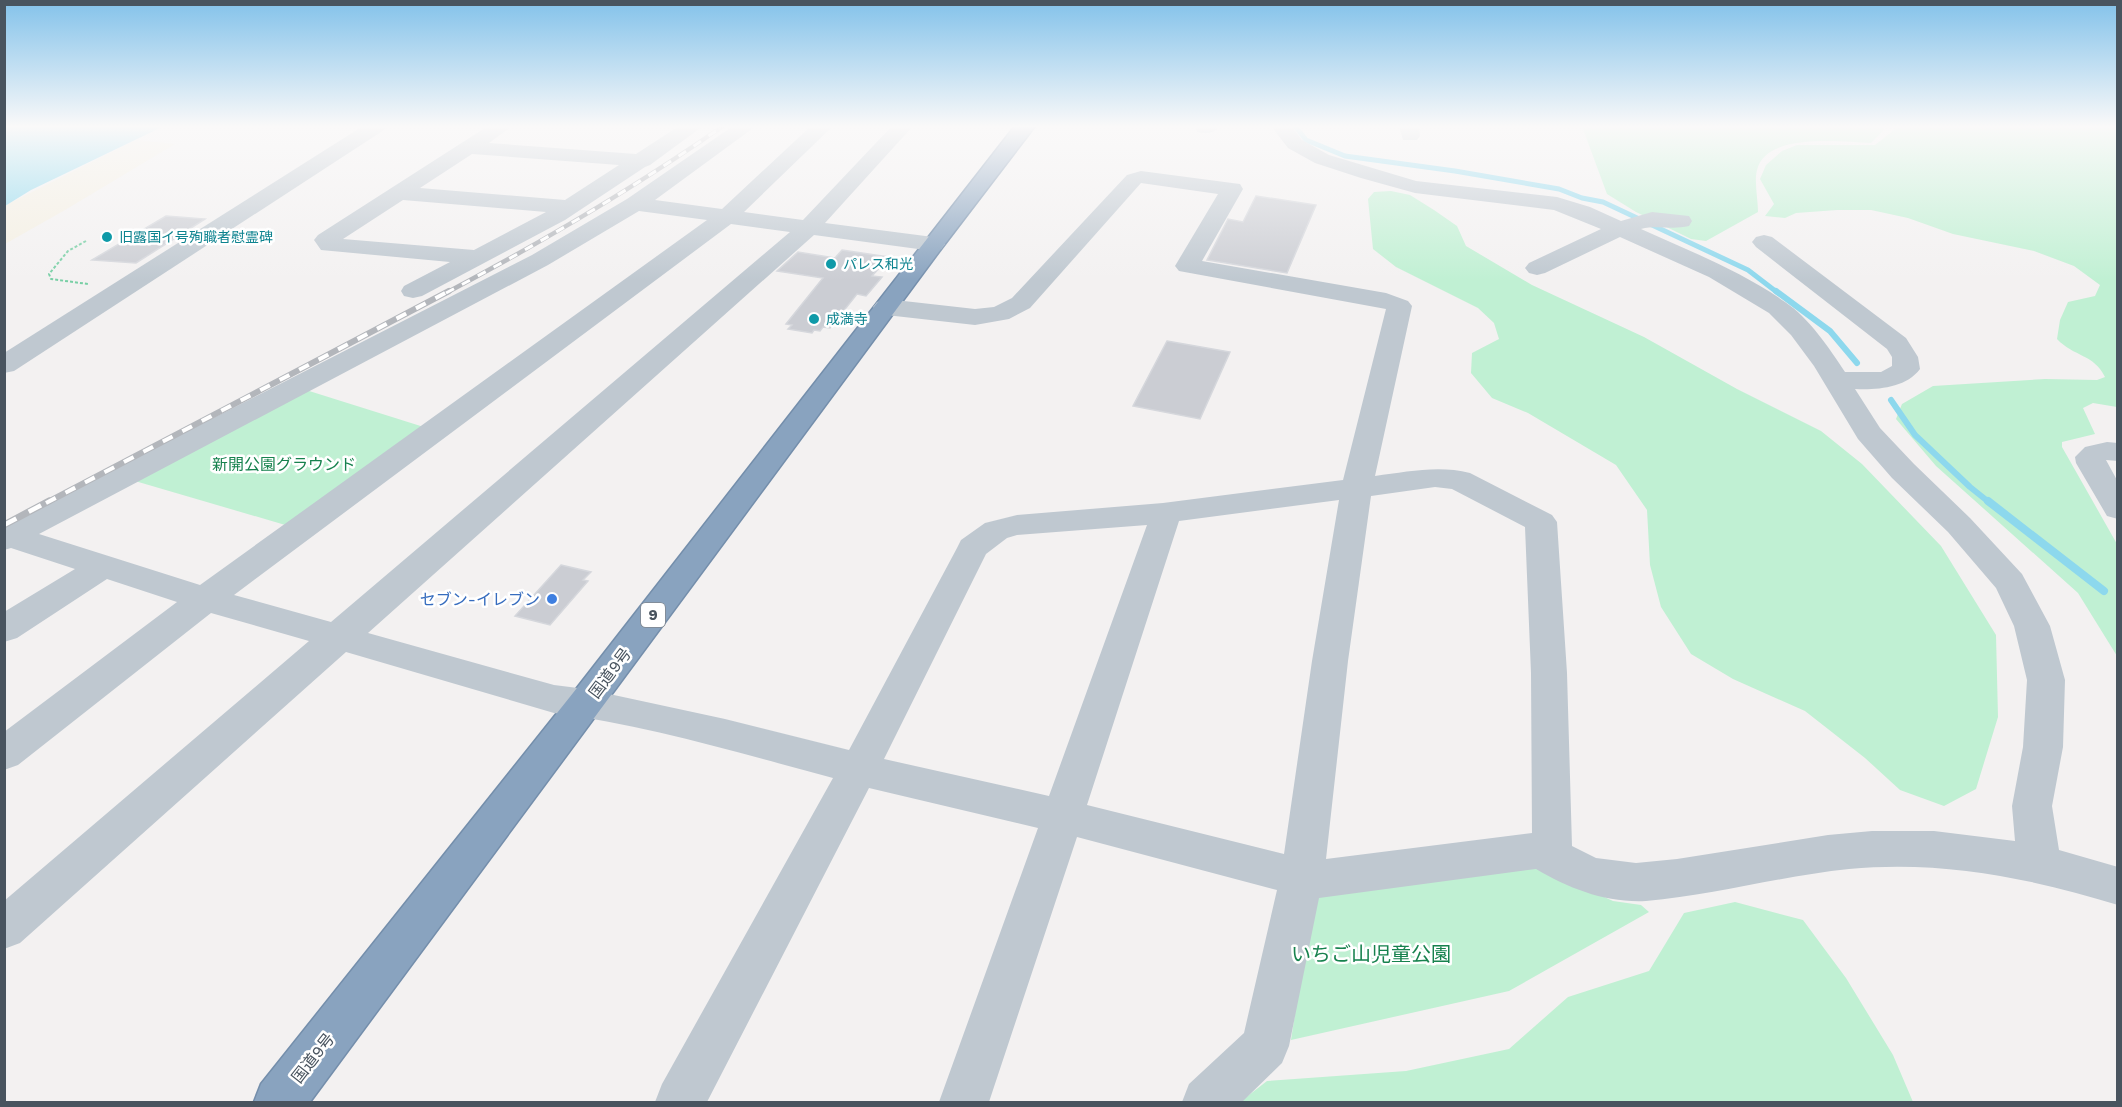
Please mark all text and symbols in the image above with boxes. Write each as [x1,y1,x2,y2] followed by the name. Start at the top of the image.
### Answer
[119,229,273,245] place label: 旧露国イ号殉職者慰霊碑
[100,230,114,244] marker: 旧露国イ号殉職者慰霊碑
[843,256,913,272] place label: パレス和光
[824,257,838,271] marker: パレス和光
[826,311,868,327] place label: 成満寺
[807,312,821,326] marker: 成満寺
[212,455,356,474] park label: 新開公園グラウンド
[420,590,540,609] place label: セブン-イレブン
[545,592,559,606] marker: セブン-イレブン
[641,603,665,627] road number: 9
[585,644,635,702] street label: 国道9号
[1291,942,1451,966] park label: いちご山児童公園
[288,1029,338,1087] street label: 国道9号

